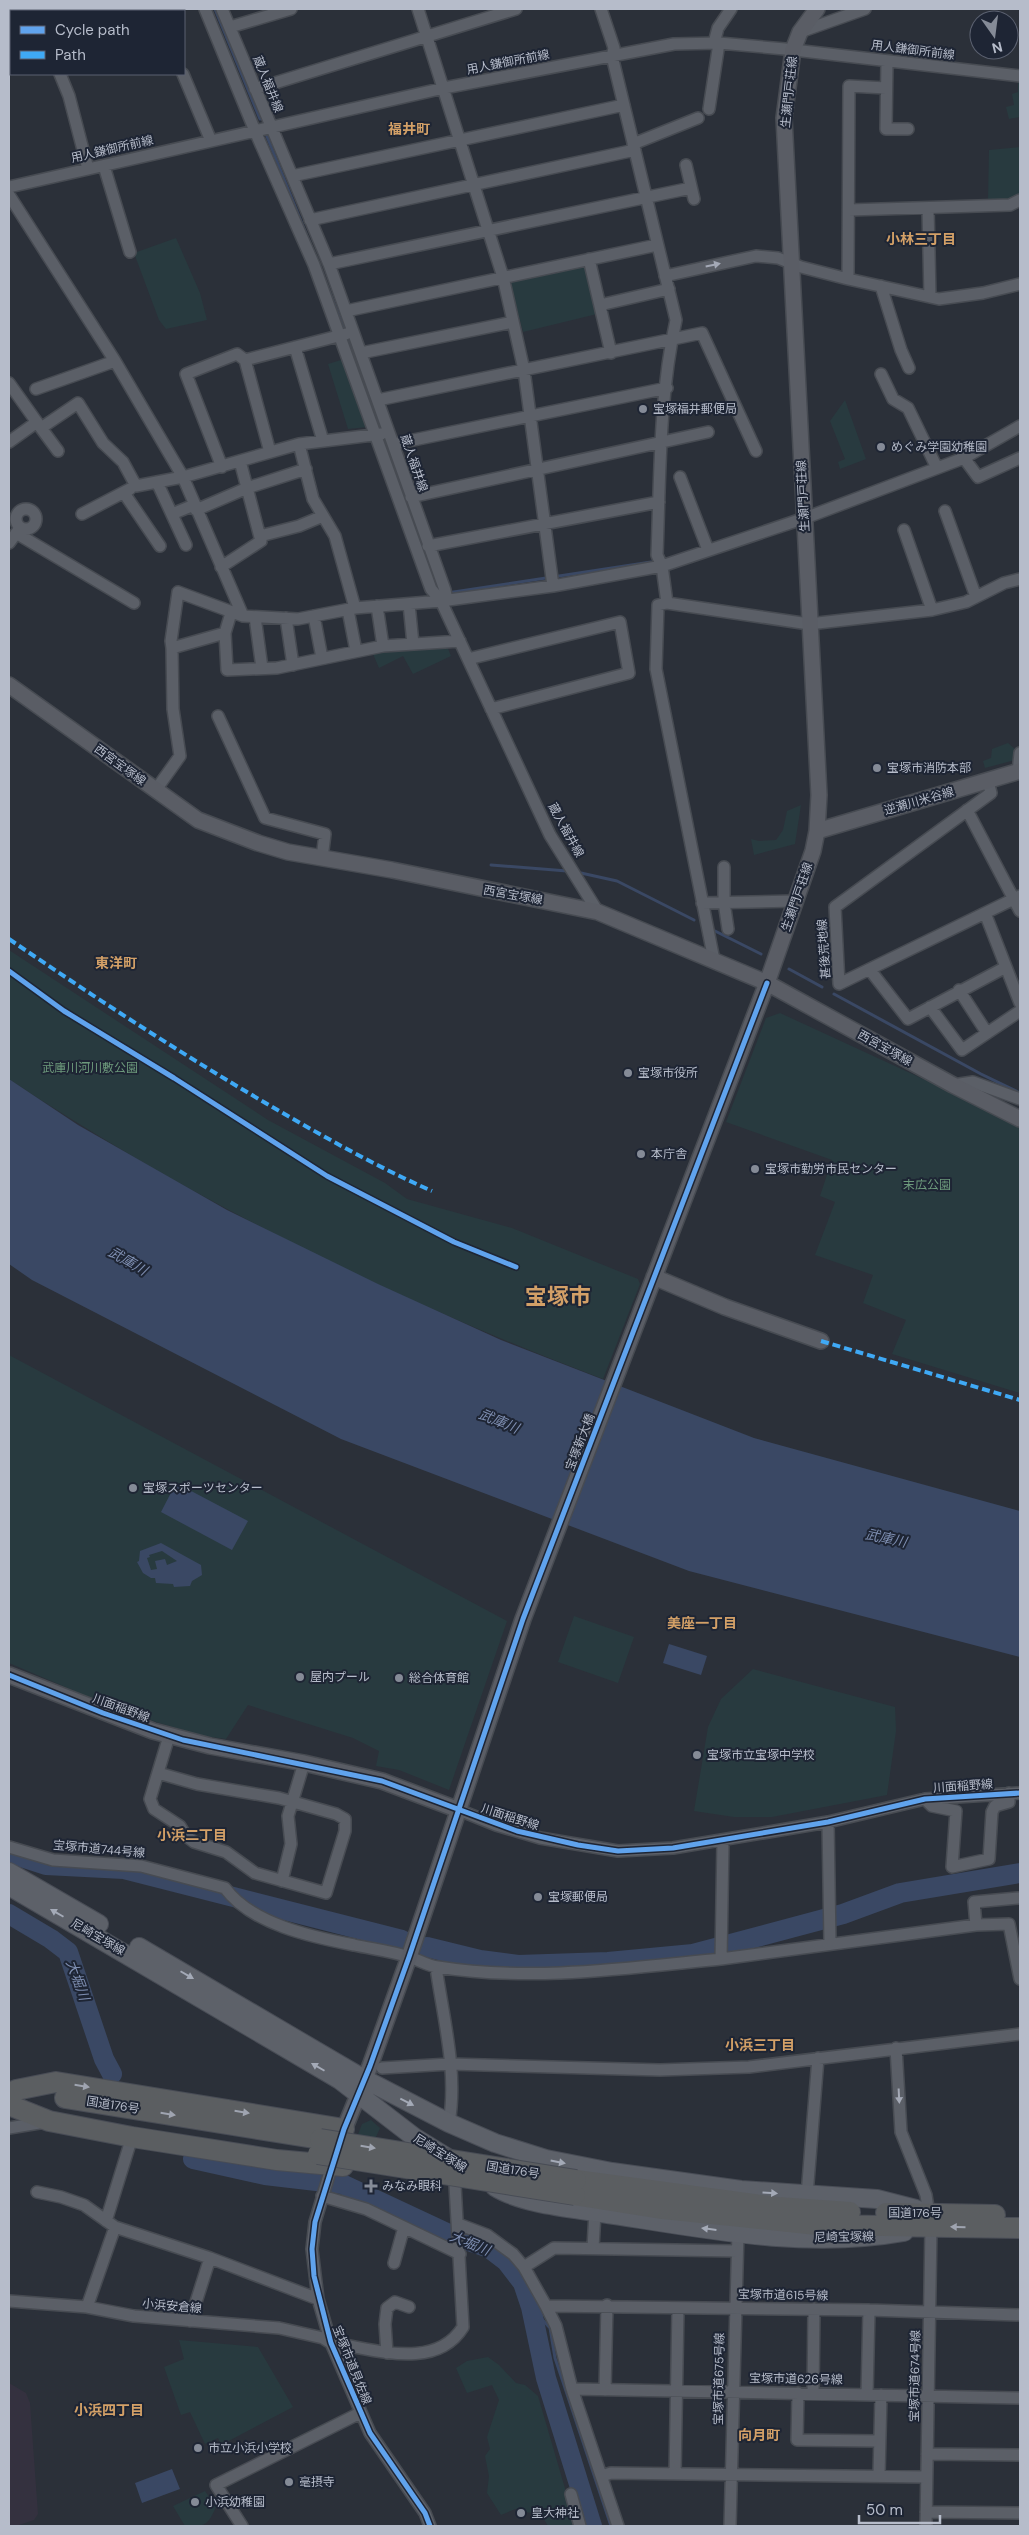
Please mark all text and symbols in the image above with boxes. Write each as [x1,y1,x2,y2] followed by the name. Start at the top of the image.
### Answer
[10,10,185,75] legend
[969,10,1019,60] north arrow
[55,20,130,40] text: Cycle path
[870,37,956,63] street label: 用人鎌御所前線
[990,38,1004,58] text: N
[55,45,86,65] text: Path
[465,46,551,78] street label: 用人鎌御所前線
[249,53,287,115] street label: 蔵人福井線
[777,55,801,129] street label: 生瀬門戸荘線
[388,120,430,138] district label: 福井町
[69,132,155,166] street label: 用人鎌御所前線
[886,230,956,248] district label: 小林三丁目
[705,261,721,269] one-way arrow
[653,401,737,417] place label: 宝塚福井郵便局
[637,403,649,415] marker: 宝塚福井郵便局
[397,432,431,494] street label: 蔵人福井線
[891,439,987,455] place label: めぐみ学園幼稚園
[875,441,887,453] marker: めぐみ学園幼稚園
[793,460,813,532] street label: 生瀬門戸荘線
[91,741,149,789] street label: 西宮宝塚線
[887,760,971,776] place label: 宝塚市消防本部
[871,762,883,774] marker: 宝塚市消防本部
[882,783,956,819] street label: 逆瀬川米谷線
[544,800,588,860] street label: 蔵人福井線
[778,860,816,934] street label: 生瀬門戸荘線
[482,882,544,908] street label: 西宮宝塚線
[814,919,834,979] street label: 甚後荒地線
[95,954,137,972] district label: 東洋町
[855,1026,915,1070] street label: 西宮宝塚線
[42,1060,138,1076] park label: 武庫川河川敷公園
[638,1065,698,1081] place label: 宝塚市役所
[622,1067,634,1079] marker: 宝塚市役所
[651,1146,687,1162] place label: 本庁舎
[635,1148,647,1160] marker: 本庁舎
[765,1161,897,1177] place label: 宝塚市勤労市民センター
[749,1163,761,1175] marker: 宝塚市勤労市民センター
[903,1177,951,1193] park label: 末広公園
[105,1243,152,1280] water label: 武庫川
[525,1282,591,1311] district label: 宝塚市
[476,1405,524,1438] water label: 武庫川
[562,1411,598,1473] street label: 宝塚新大橋
[143,1480,263,1496] place label: 宝塚スポーツセンター
[127,1482,139,1494] marker: 宝塚スポーツセンター
[864,1525,910,1552] water label: 武庫川
[667,1614,737,1632] district label: 美座一丁目
[310,1669,370,1685] place label: 屋内プール
[409,1670,469,1686] place label: 総合体育館
[294,1671,306,1683] marker: 屋内プール
[393,1672,405,1684] marker: 総合体育館
[90,1690,152,1726] street label: 川面稲野線
[707,1747,815,1763] place label: 宝塚市立宝塚中学校
[691,1749,703,1761] marker: 宝塚市立宝塚中学校
[933,1776,993,1796] street label: 川面稲野線
[479,1800,541,1834] street label: 川面稲野線
[157,1826,227,1844] district label: 小浜二丁目
[52,1837,146,1861] street label: 宝塚市道744号線
[548,1889,608,1905] place label: 宝塚郵便局
[532,1891,544,1903] marker: 宝塚郵便局
[50,1909,63,1918] one-way arrow
[68,1915,128,1959] street label: 尼崎宝塚線
[62,1957,94,2005] water label: 大堀川
[181,1971,194,1980] one-way arrow
[725,2036,795,2054] district label: 小浜三丁目
[311,2062,324,2071] one-way arrow
[74,2083,90,2091] one-way arrow
[896,2088,904,2104] one-way arrow
[85,2093,141,2117] street label: 国道176号
[400,2098,414,2106] one-way arrow
[234,2108,250,2116] one-way arrow
[160,2111,176,2119] one-way arrow
[410,2130,470,2176] street label: 尼崎宝塚線
[360,2143,376,2151] one-way arrow
[485,2158,541,2182] street label: 国道176号
[550,2158,566,2166] one-way arrow
[382,2178,442,2194] place label: みなみ眼科
[364,2179,378,2193] marker: みなみ眼科
[763,2189,779,2197] one-way arrow
[888,2205,942,2221] street label: 国道176号
[950,2223,966,2231] one-way arrow
[700,2224,716,2232] one-way arrow
[447,2227,495,2260] water label: 大堀川
[814,2228,874,2246] street label: 尼崎宝塚線
[738,2286,828,2304] street label: 宝塚市道615号線
[141,2295,203,2317] street label: 小浜安倉線
[329,2323,375,2407] street label: 宝塚市道見佐線
[906,2330,924,2422] street label: 宝塚市道674号線
[710,2333,728,2425] street label: 宝塚市道675号線
[749,2370,843,2388] street label: 宝塚市道626号線
[74,2401,144,2419] district label: 小浜四丁目
[738,2426,780,2444] district label: 向月町
[208,2440,292,2456] place label: 市立小浜小学校
[192,2442,204,2454] marker: 市立小浜小学校
[299,2474,335,2490] place label: 毫摂寺
[283,2476,295,2488] marker: 毫摂寺
[859,2492,940,2524] scale bar
[205,2494,265,2510] place label: 小浜幼稚園
[189,2496,201,2508] marker: 小浜幼稚園
[866,2500,903,2520] text: 50 m
[531,2505,579,2521] place label: 皇大神社
[515,2507,527,2519] marker: 皇大神社

